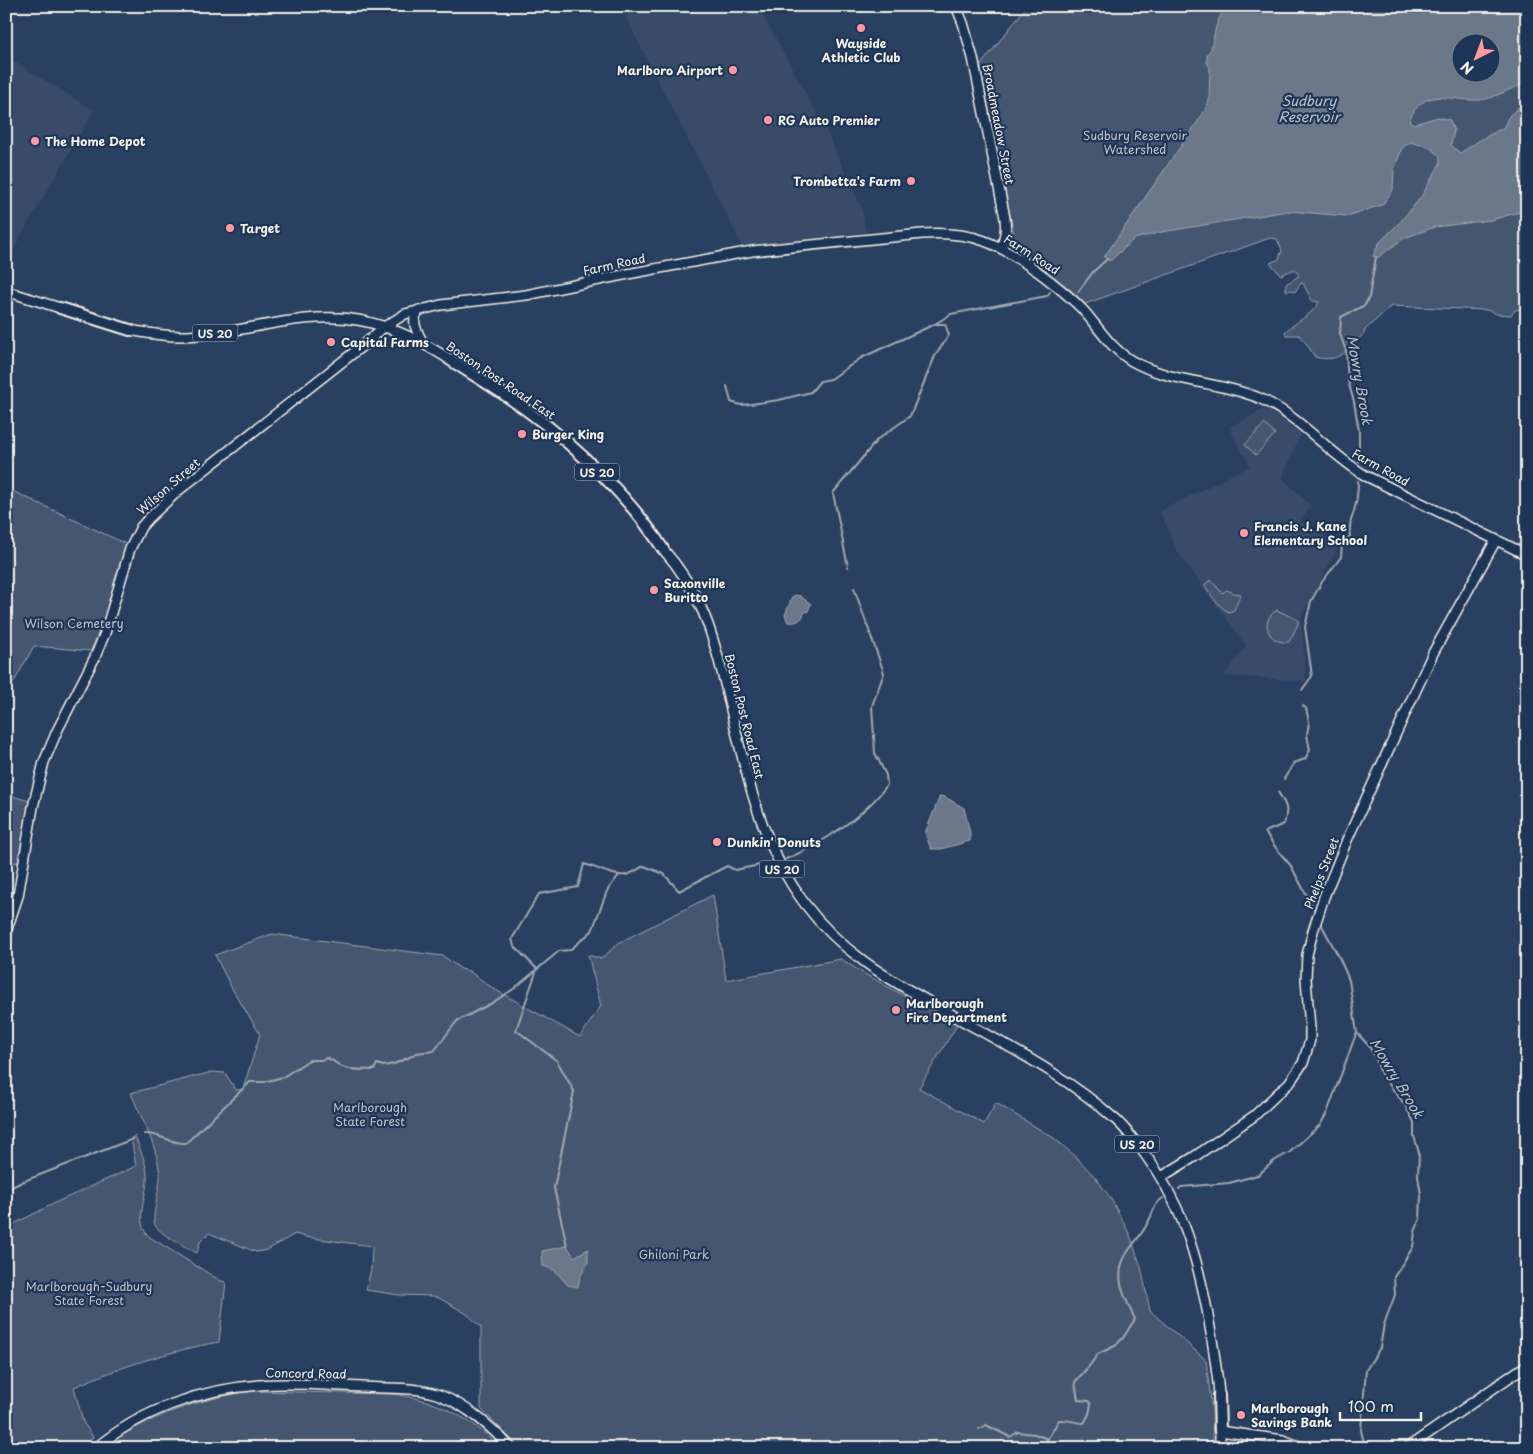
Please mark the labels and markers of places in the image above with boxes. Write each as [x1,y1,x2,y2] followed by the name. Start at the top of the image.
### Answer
[855,22,867,34] marker: Wayside Athletic Club
[821,34,900,66] place label: Wayside Athletic Club
[617,61,723,79] place label: Marlboro Airport
[727,64,739,76] marker: Marlboro Airport
[778,111,881,129] place label: RG Auto Premier
[762,114,774,126] marker: RG Auto Premier
[45,132,146,150] place label: The Home Depot
[29,135,41,147] marker: The Home Depot
[793,172,901,190] place label: Trombetta's Farm
[905,175,917,187] marker: Trombetta's Farm
[240,219,280,237] place label: Target
[224,222,236,234] marker: Target
[341,333,429,351] place label: Capital Farms
[325,336,337,348] marker: Capital Farms
[532,425,604,443] place label: Burger King
[516,428,528,440] marker: Burger King
[1254,517,1367,549] place label: Francis J. Kane Elementary School
[1238,527,1250,539] marker: Francis J. Kane Elementary School
[664,574,726,606] place label: Saxonville Buritto
[648,584,660,596] marker: Saxonville Buritto
[727,833,821,851] place label: Dunkin' Donuts
[711,836,723,848] marker: Dunkin' Donuts
[906,994,1007,1026] place label: Marlborough Fire Department
[890,1004,902,1016] marker: Marlborough Fire Department
[1251,1399,1332,1431] place label: Marlborough Savings Bank
[1235,1409,1247,1421] marker: Marlborough Savings Bank

